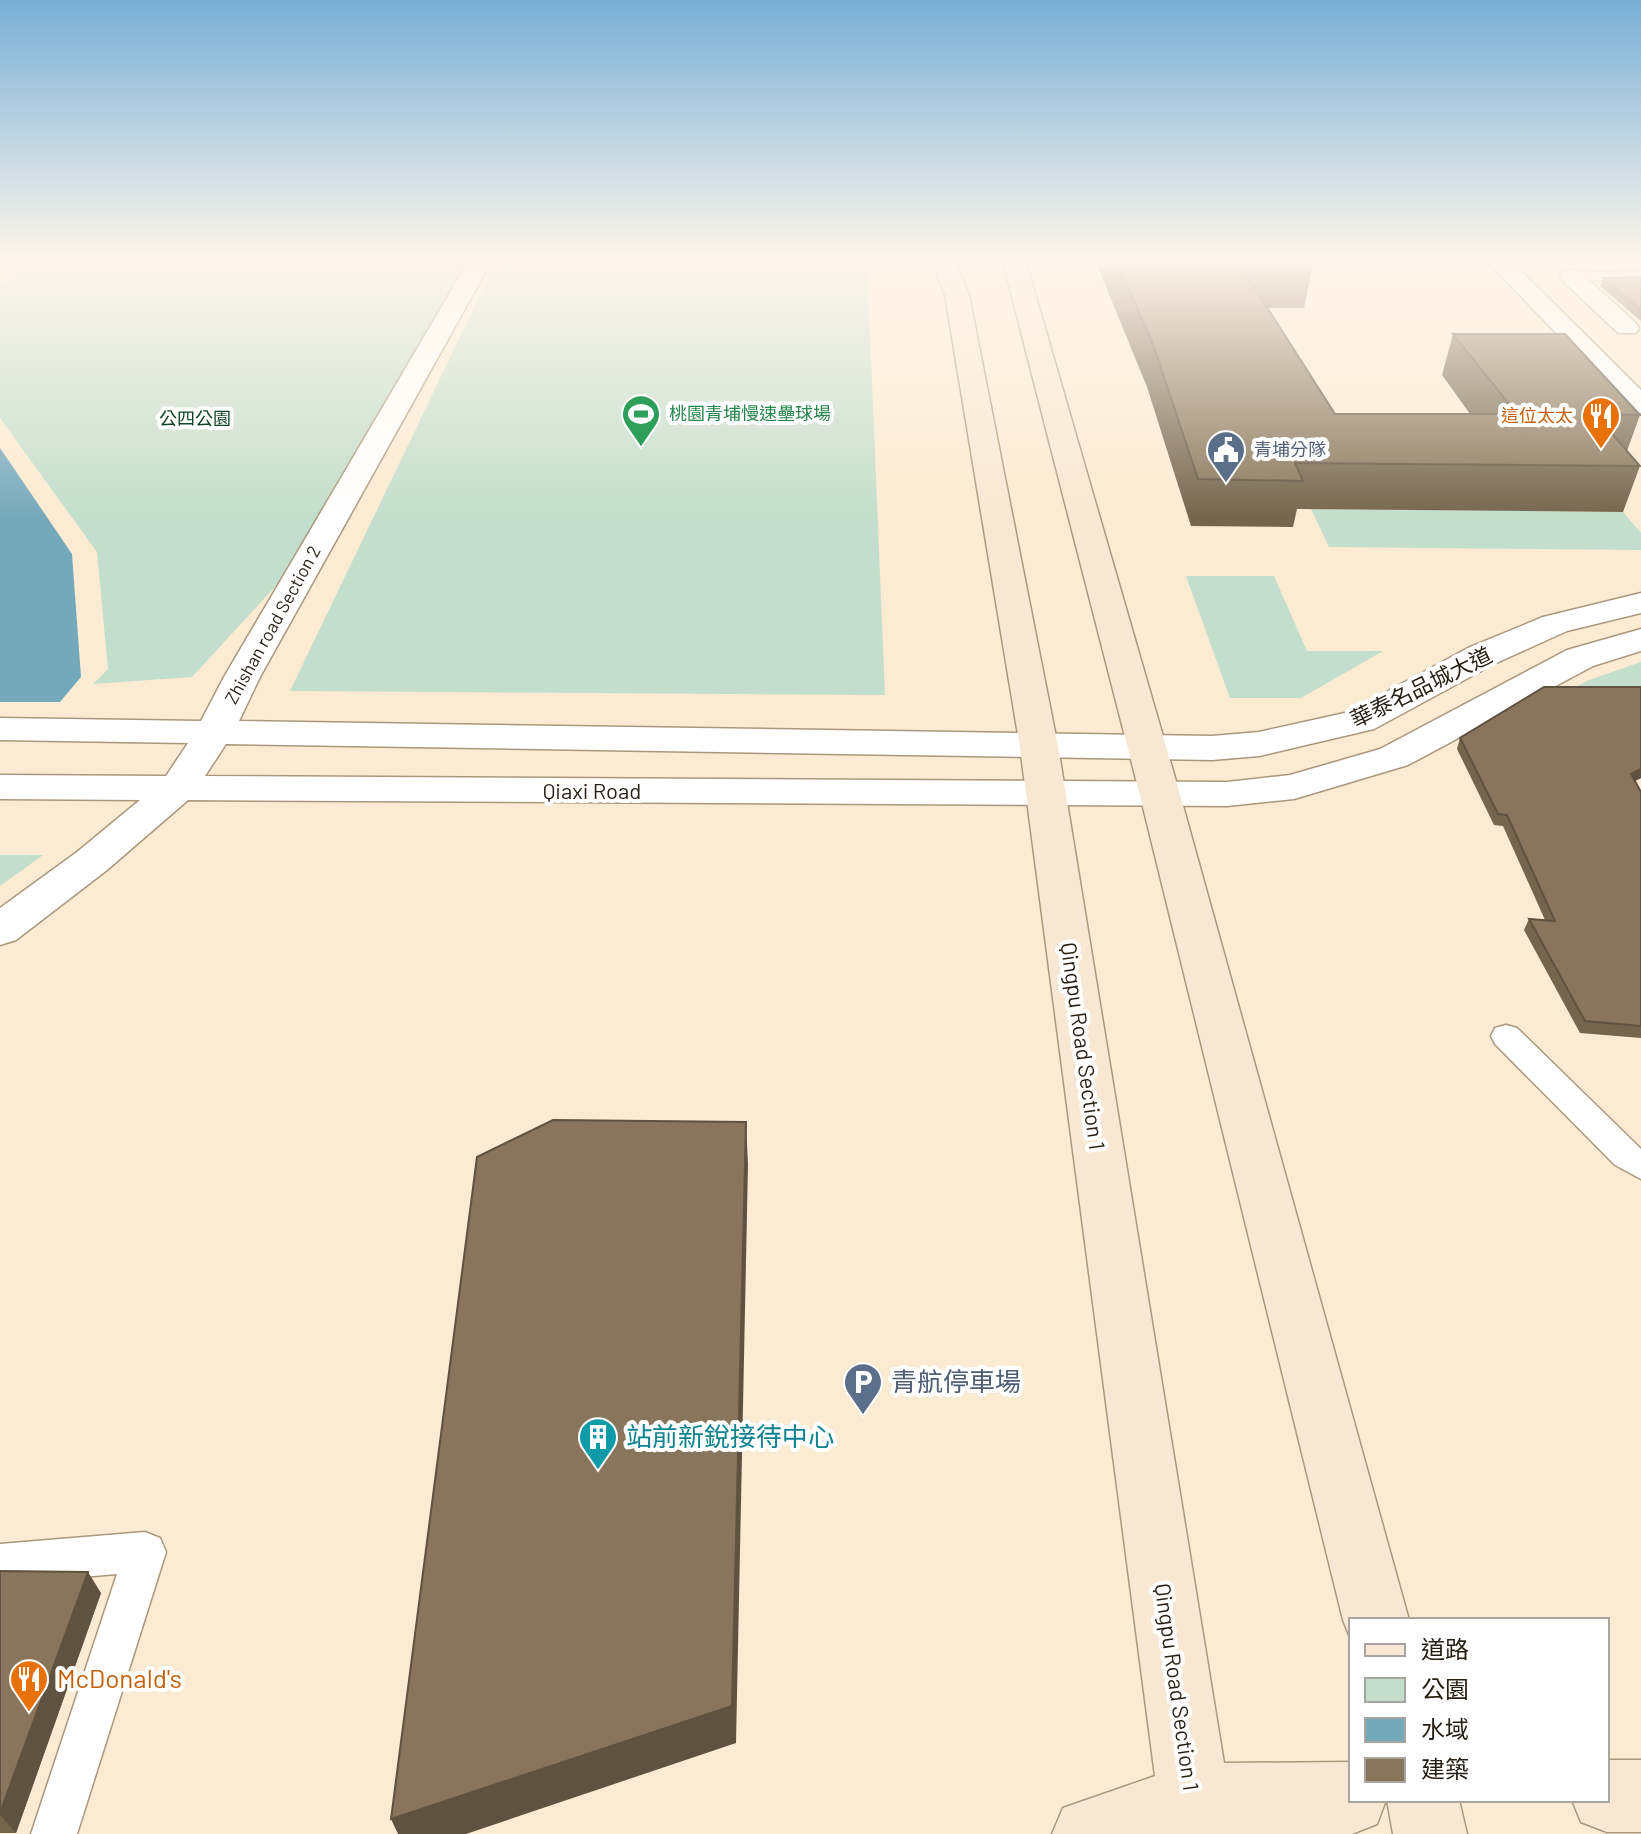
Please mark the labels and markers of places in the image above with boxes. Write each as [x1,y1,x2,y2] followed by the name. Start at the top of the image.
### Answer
[620,393,662,448] sports icon: 桃園青埔慢速壘球場
[1580,395,1622,450] restaurant icon: 這位太太
[669,402,831,424] place label: 桃園青埔慢速壘球場
[1501,404,1573,426] place label: 這位太太
[1205,429,1247,484] public building icon: 青埔分隊
[1254,438,1326,460] place label: 青埔分隊
[842,1361,884,1416] parking icon: 青航停車場
[891,1365,1021,1396] place label: 青航停車場
[577,1416,619,1471] building icon: 站前新銳接待中心
[626,1420,834,1451] place label: 站前新銳接待中心
[8,1658,50,1713] restaurant icon: McDonald's
[57,1662,182,1693] place label: McDonald's

